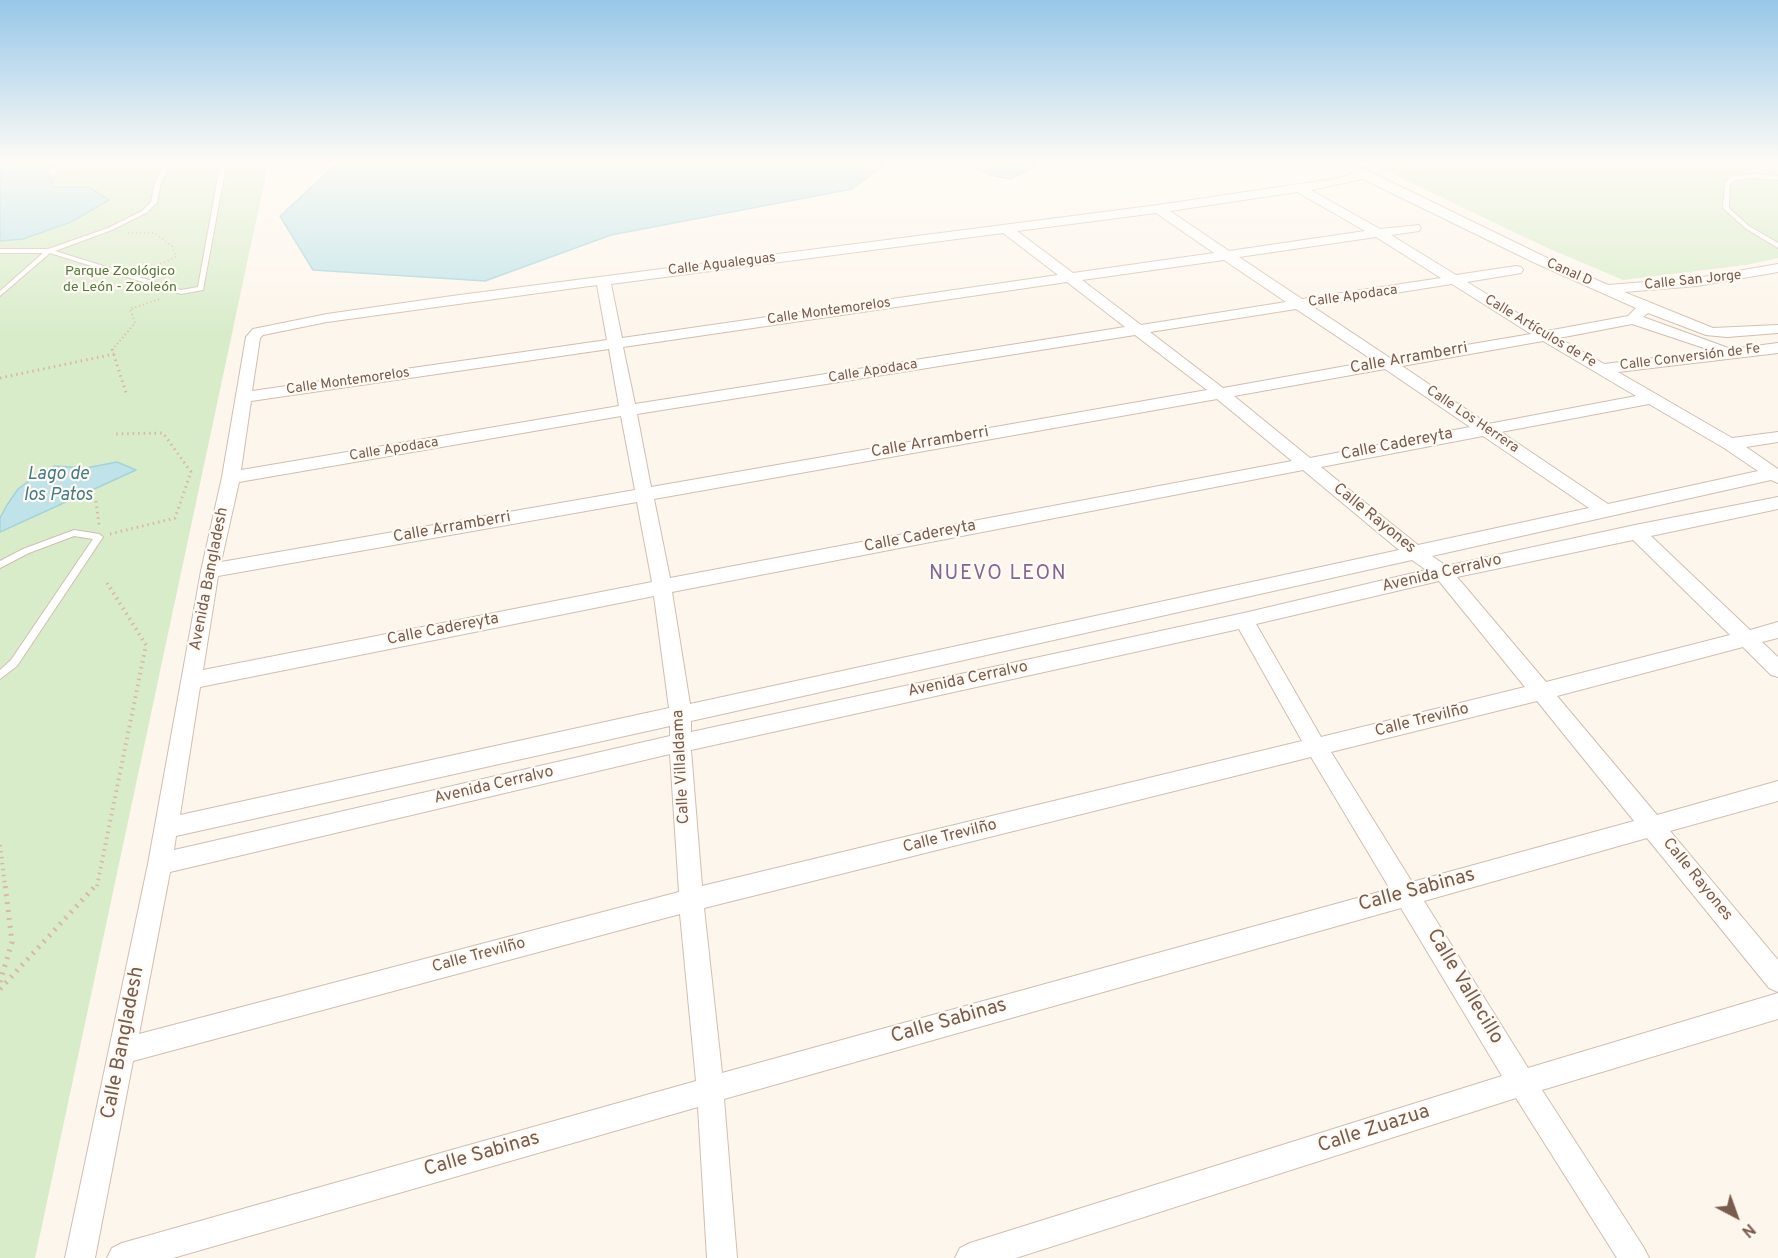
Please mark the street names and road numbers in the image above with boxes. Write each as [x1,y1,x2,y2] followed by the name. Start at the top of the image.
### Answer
[667,250,777,280] street label: Calle Agualeguas
[1543,255,1595,291] street label: Canal D
[1644,268,1742,294] street label: Calle San Jorge
[1307,282,1399,312] street label: Calle Apodaca
[1481,292,1599,372] street label: Calle Artículos de Fe
[766,295,892,329] street label: Calle Montemorelos
[1349,339,1469,379] street label: Calle Arramberri
[1619,341,1761,375] street label: Calle Conversión de Fe
[827,357,919,387] street label: Calle Apodaca
[285,365,411,399] street label: Calle Montemorelos
[1422,383,1522,457] street label: Calle Los Herrera
[870,423,990,463] street label: Calle Arramberri
[1340,425,1454,465] street label: Calle Cadereyta
[348,435,440,465] street label: Calle Apodaca
[1329,480,1419,558] street label: Calle Rayones
[187,506,233,652] street label: Avenida Bangladesh
[392,508,512,548] street label: Calle Arramberri
[863,517,977,557] street label: Calle Cadereyta
[1380,551,1504,597] street label: Avenida Cerralvo
[386,610,500,650] street label: Calle Cadereyta
[906,658,1030,702] street label: Avenida Cerralvo
[1373,700,1471,742] street label: Calle Trevilño
[669,709,695,825] street label: Calle Villaldama
[432,763,556,809] street label: Avenida Cerralvo
[901,816,999,858] street label: Calle Trevilño
[1658,835,1736,925] street label: Calle Rayones
[1356,864,1478,918] street label: Calle Sabinas
[1420,925,1508,1049] street label: Calle Vallecillo
[430,934,528,978] street label: Calle Trevilño
[97,965,151,1121] street label: Calle Bangladesh
[888,994,1010,1050] street label: Calle Sabinas
[1315,1101,1433,1159] street label: Calle Zuazua
[421,1127,543,1183] street label: Calle Sabinas

